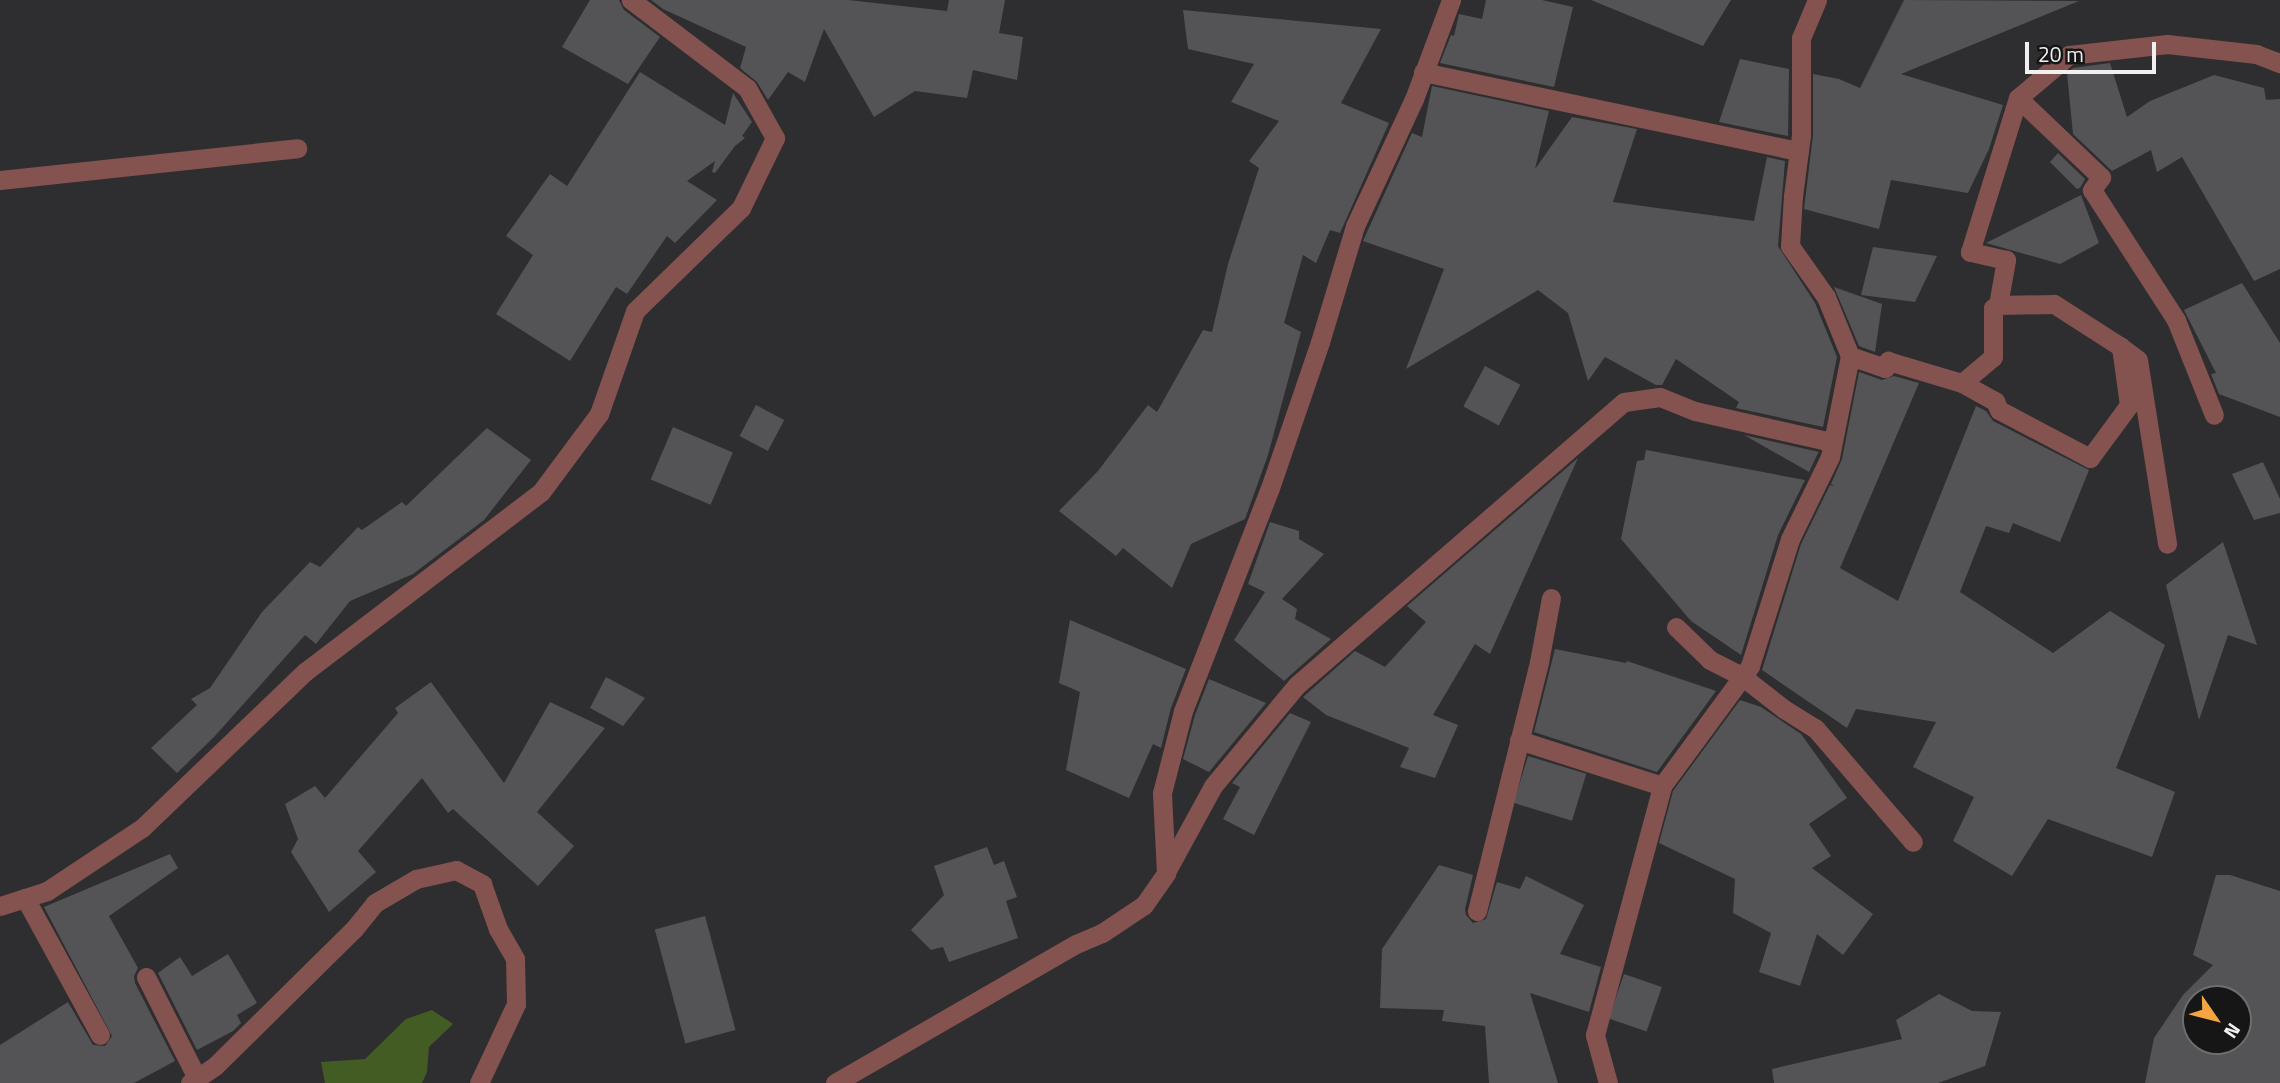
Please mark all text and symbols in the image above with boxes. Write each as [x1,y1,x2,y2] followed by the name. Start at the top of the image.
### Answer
[2028,28,2159,72] scale bar
[2038,38,2084,70] text: 20 m
[2182,985,2252,1055] north arrow
[2217,1017,2249,1045] text: N

